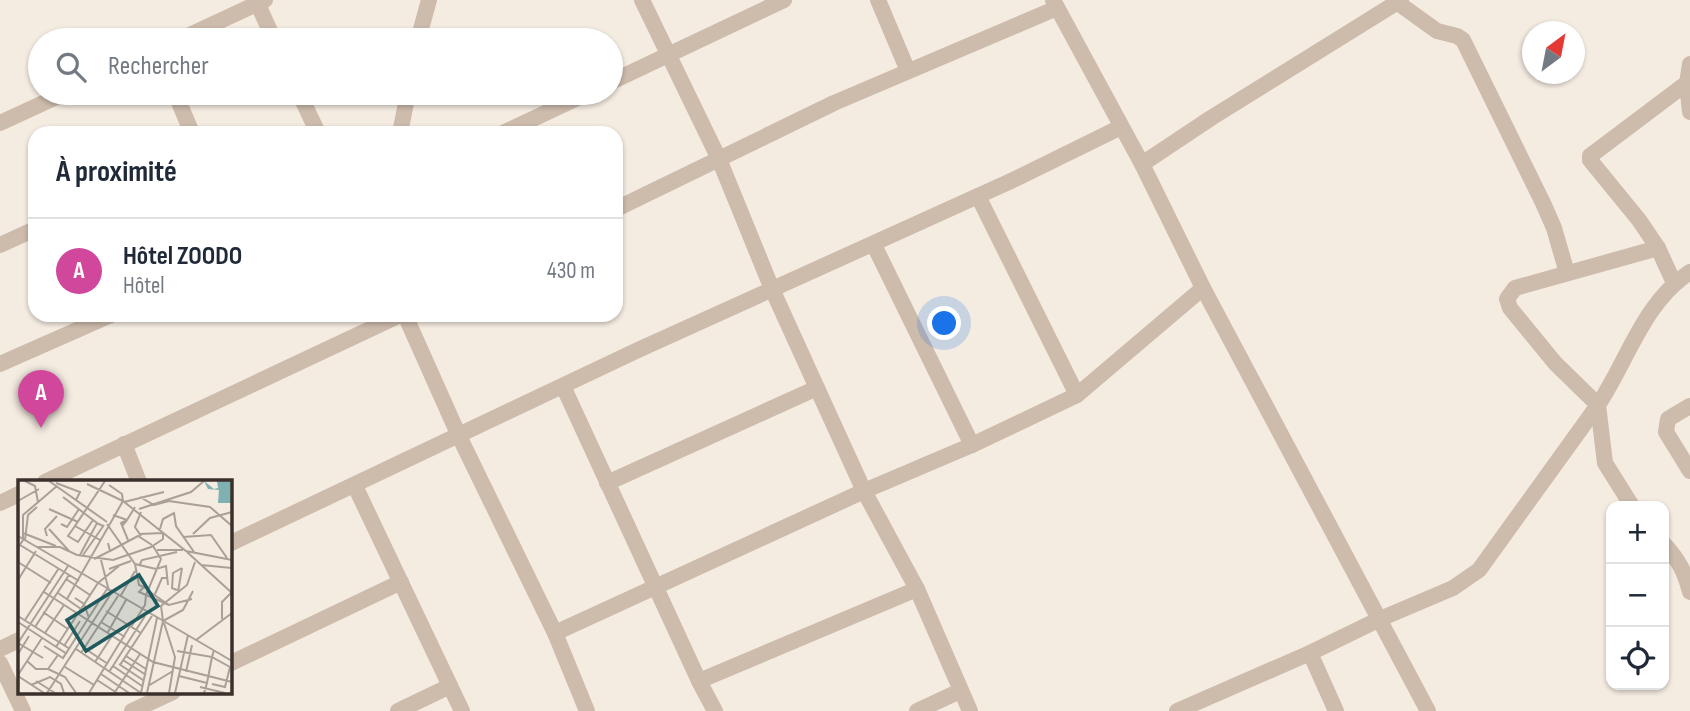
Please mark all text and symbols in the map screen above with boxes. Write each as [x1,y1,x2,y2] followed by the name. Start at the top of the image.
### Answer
[1522,21,1585,84] north arrow
[28,28,623,105] search box
[52,48,90,86] icon: search
[108,51,209,82] text: Rechercher
[56,154,177,190] text: À proximité
[123,241,242,272] text: Hôtel ZOODO
[74,257,84,285] text: A
[547,257,595,285] text: 430 m
[123,272,165,300] text: Hôtel
[927,306,961,340] your location
[18,370,64,428] pin: A
[18,480,231,694] inset map
[1606,501,1669,690] map controls
[1606,501,1669,564] button: +
[1606,564,1669,627] button: −
[1606,627,1669,690] button: locate

